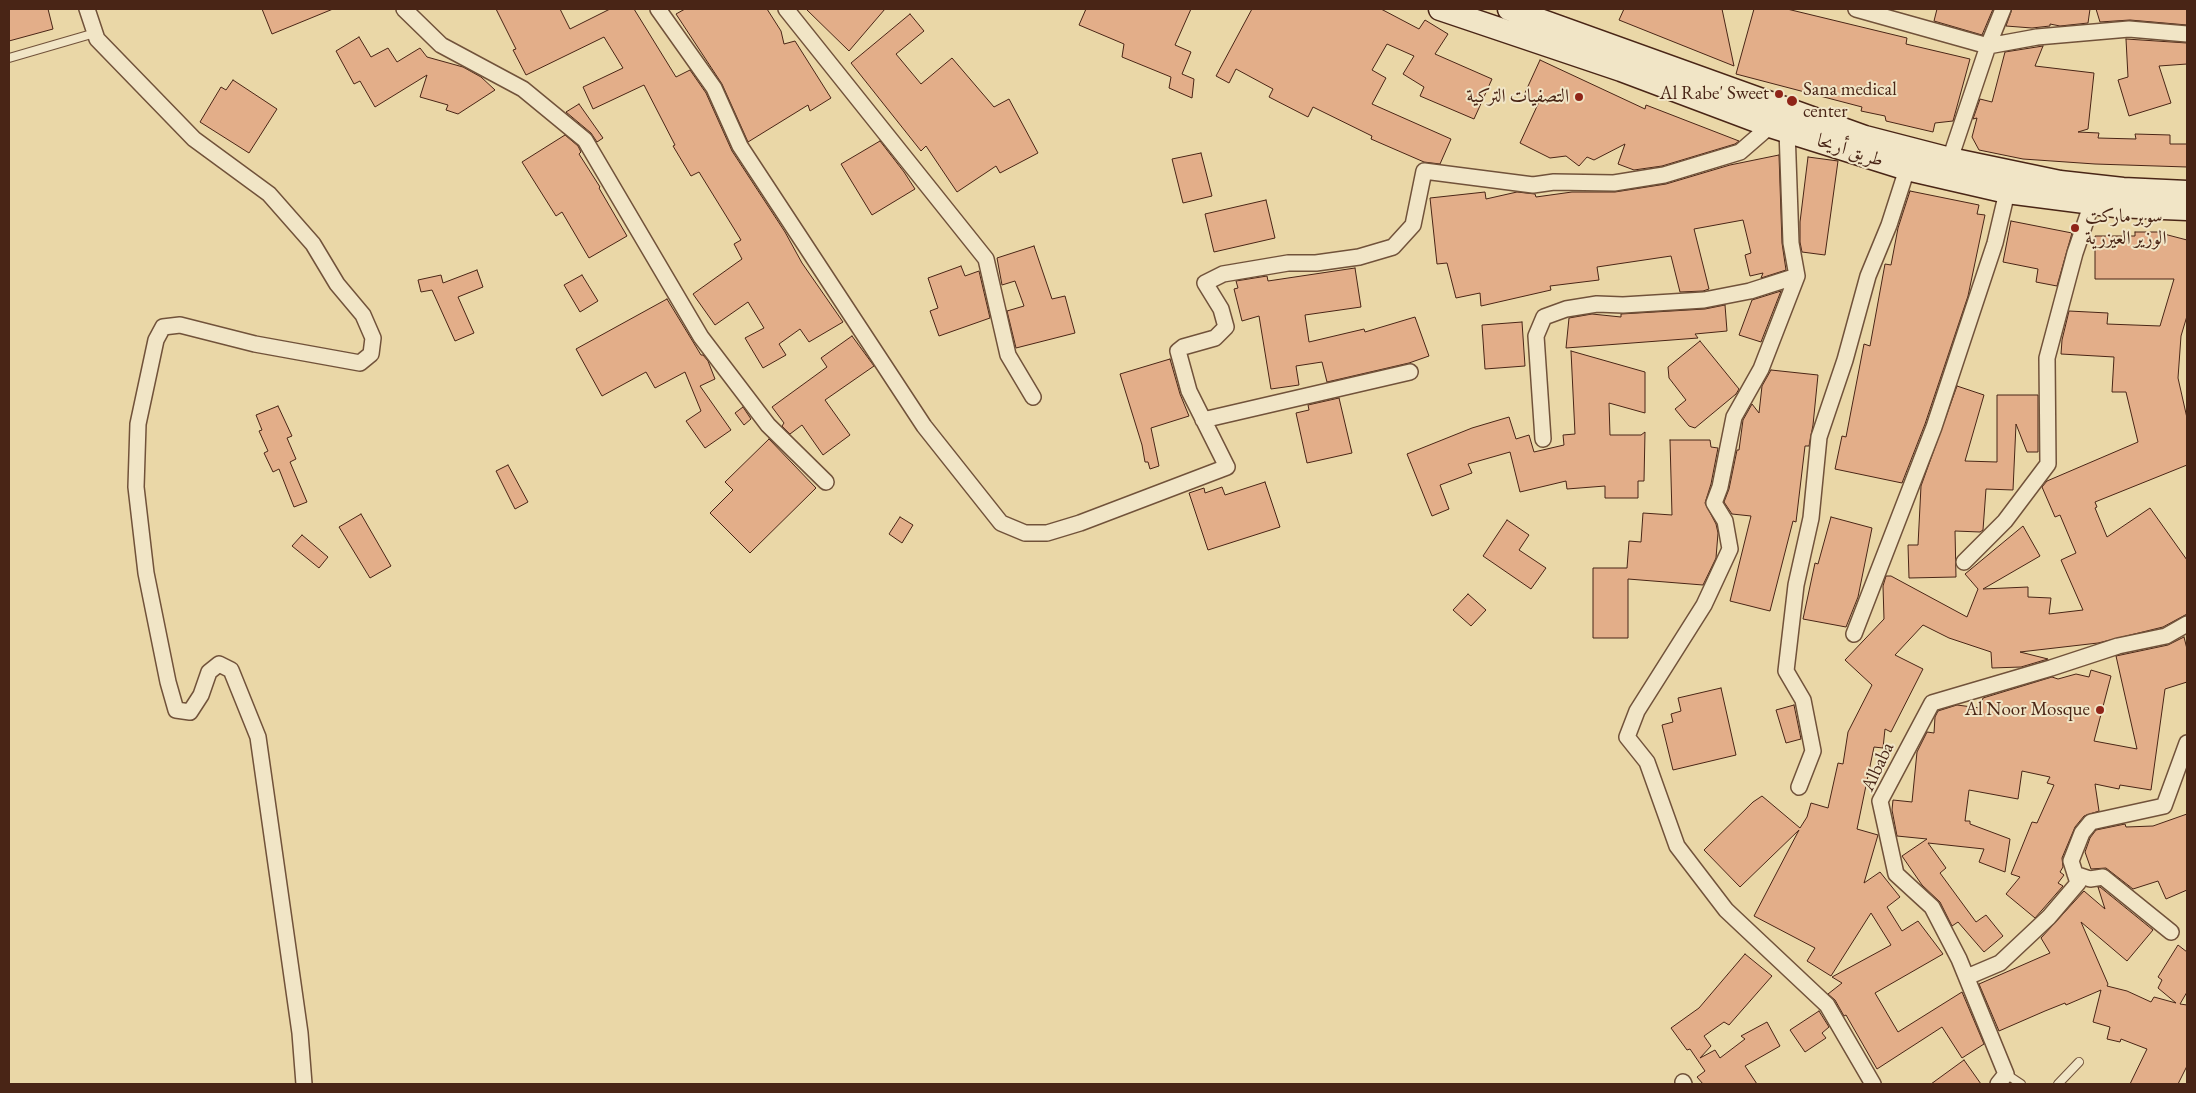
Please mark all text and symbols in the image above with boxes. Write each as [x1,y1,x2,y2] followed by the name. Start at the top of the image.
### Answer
[1803,79,1897,123] place label: Sana medical center
[1660,83,1769,105] place label: Al Rabe' Sweet
[1466,86,1569,108] place label: التصفيات التركية
[1773,88,1785,100] marker: Al Rabe' Sweet
[1573,91,1585,103] marker: التصفيات التركية
[1785,94,1799,108] marker: Sana medical center
[1814,130,1886,172] street label: طريق أريحا
[2085,206,2167,250] place label: سوبر ماركت الوزير العيزرية
[2069,222,2081,234] marker: سوبر ماركت الوزير العيزرية
[1965,699,2090,721] place label: Al Noor Mosque
[2094,704,2106,716] marker: Al Noor Mosque
[1857,739,1899,795] street label: Albaba

